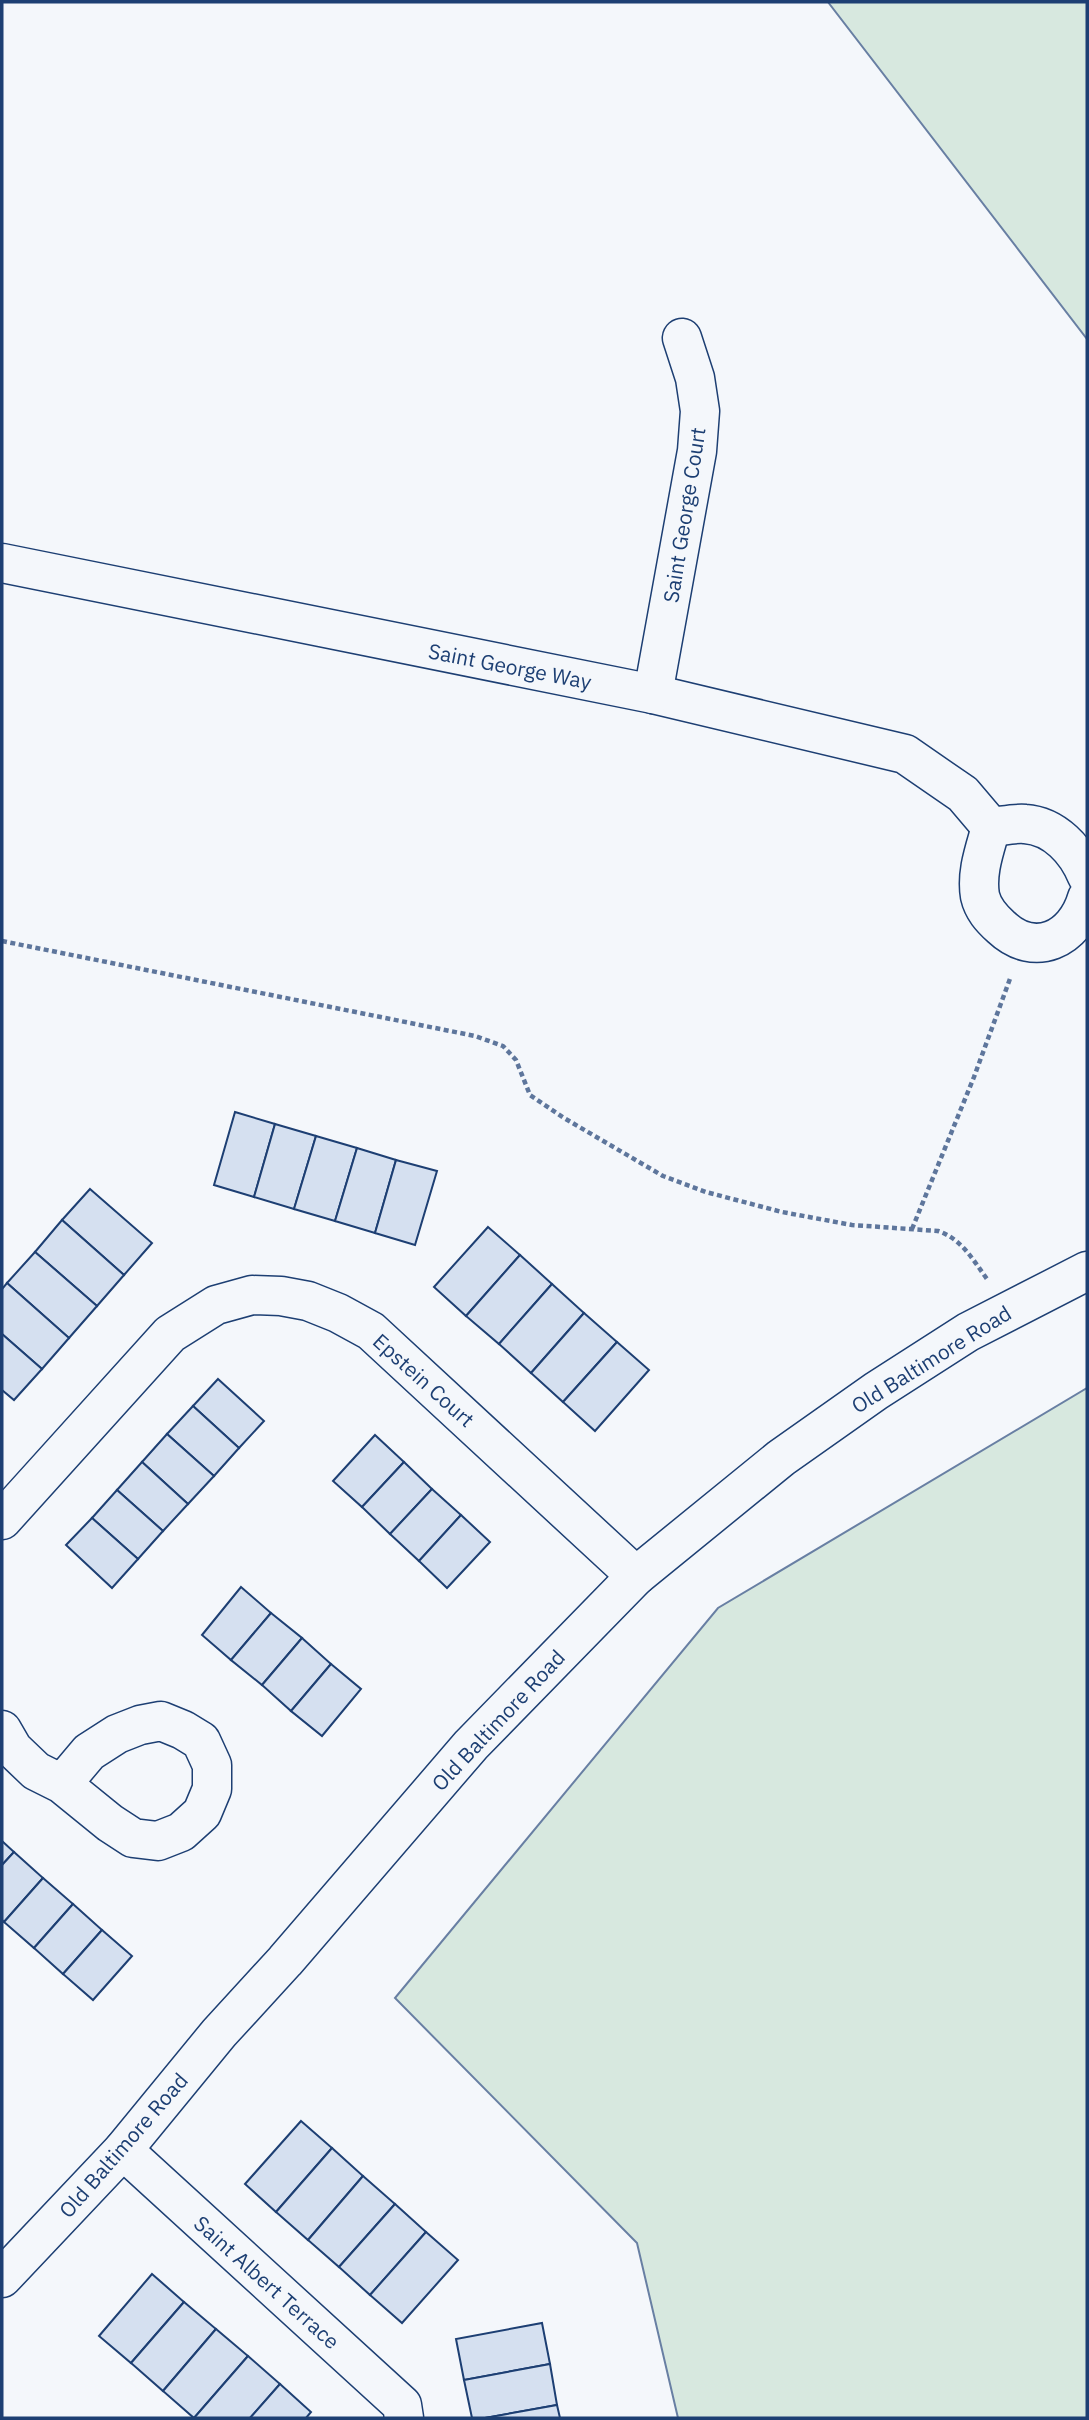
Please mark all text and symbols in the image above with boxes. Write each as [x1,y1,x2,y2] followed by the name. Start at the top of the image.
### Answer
[656,425,712,605] street label: Saint George Court
[426,636,594,696] street label: Saint George Way
[846,1299,1016,1419] street label: Old Baltimore Road
[367,1327,481,1433] street label: Epstein Court
[425,1643,571,1797] street label: Old Baltimore Road
[52,2067,194,2223] street label: Old Baltimore Road
[188,2209,346,2355] street label: Saint Albert Terrace

